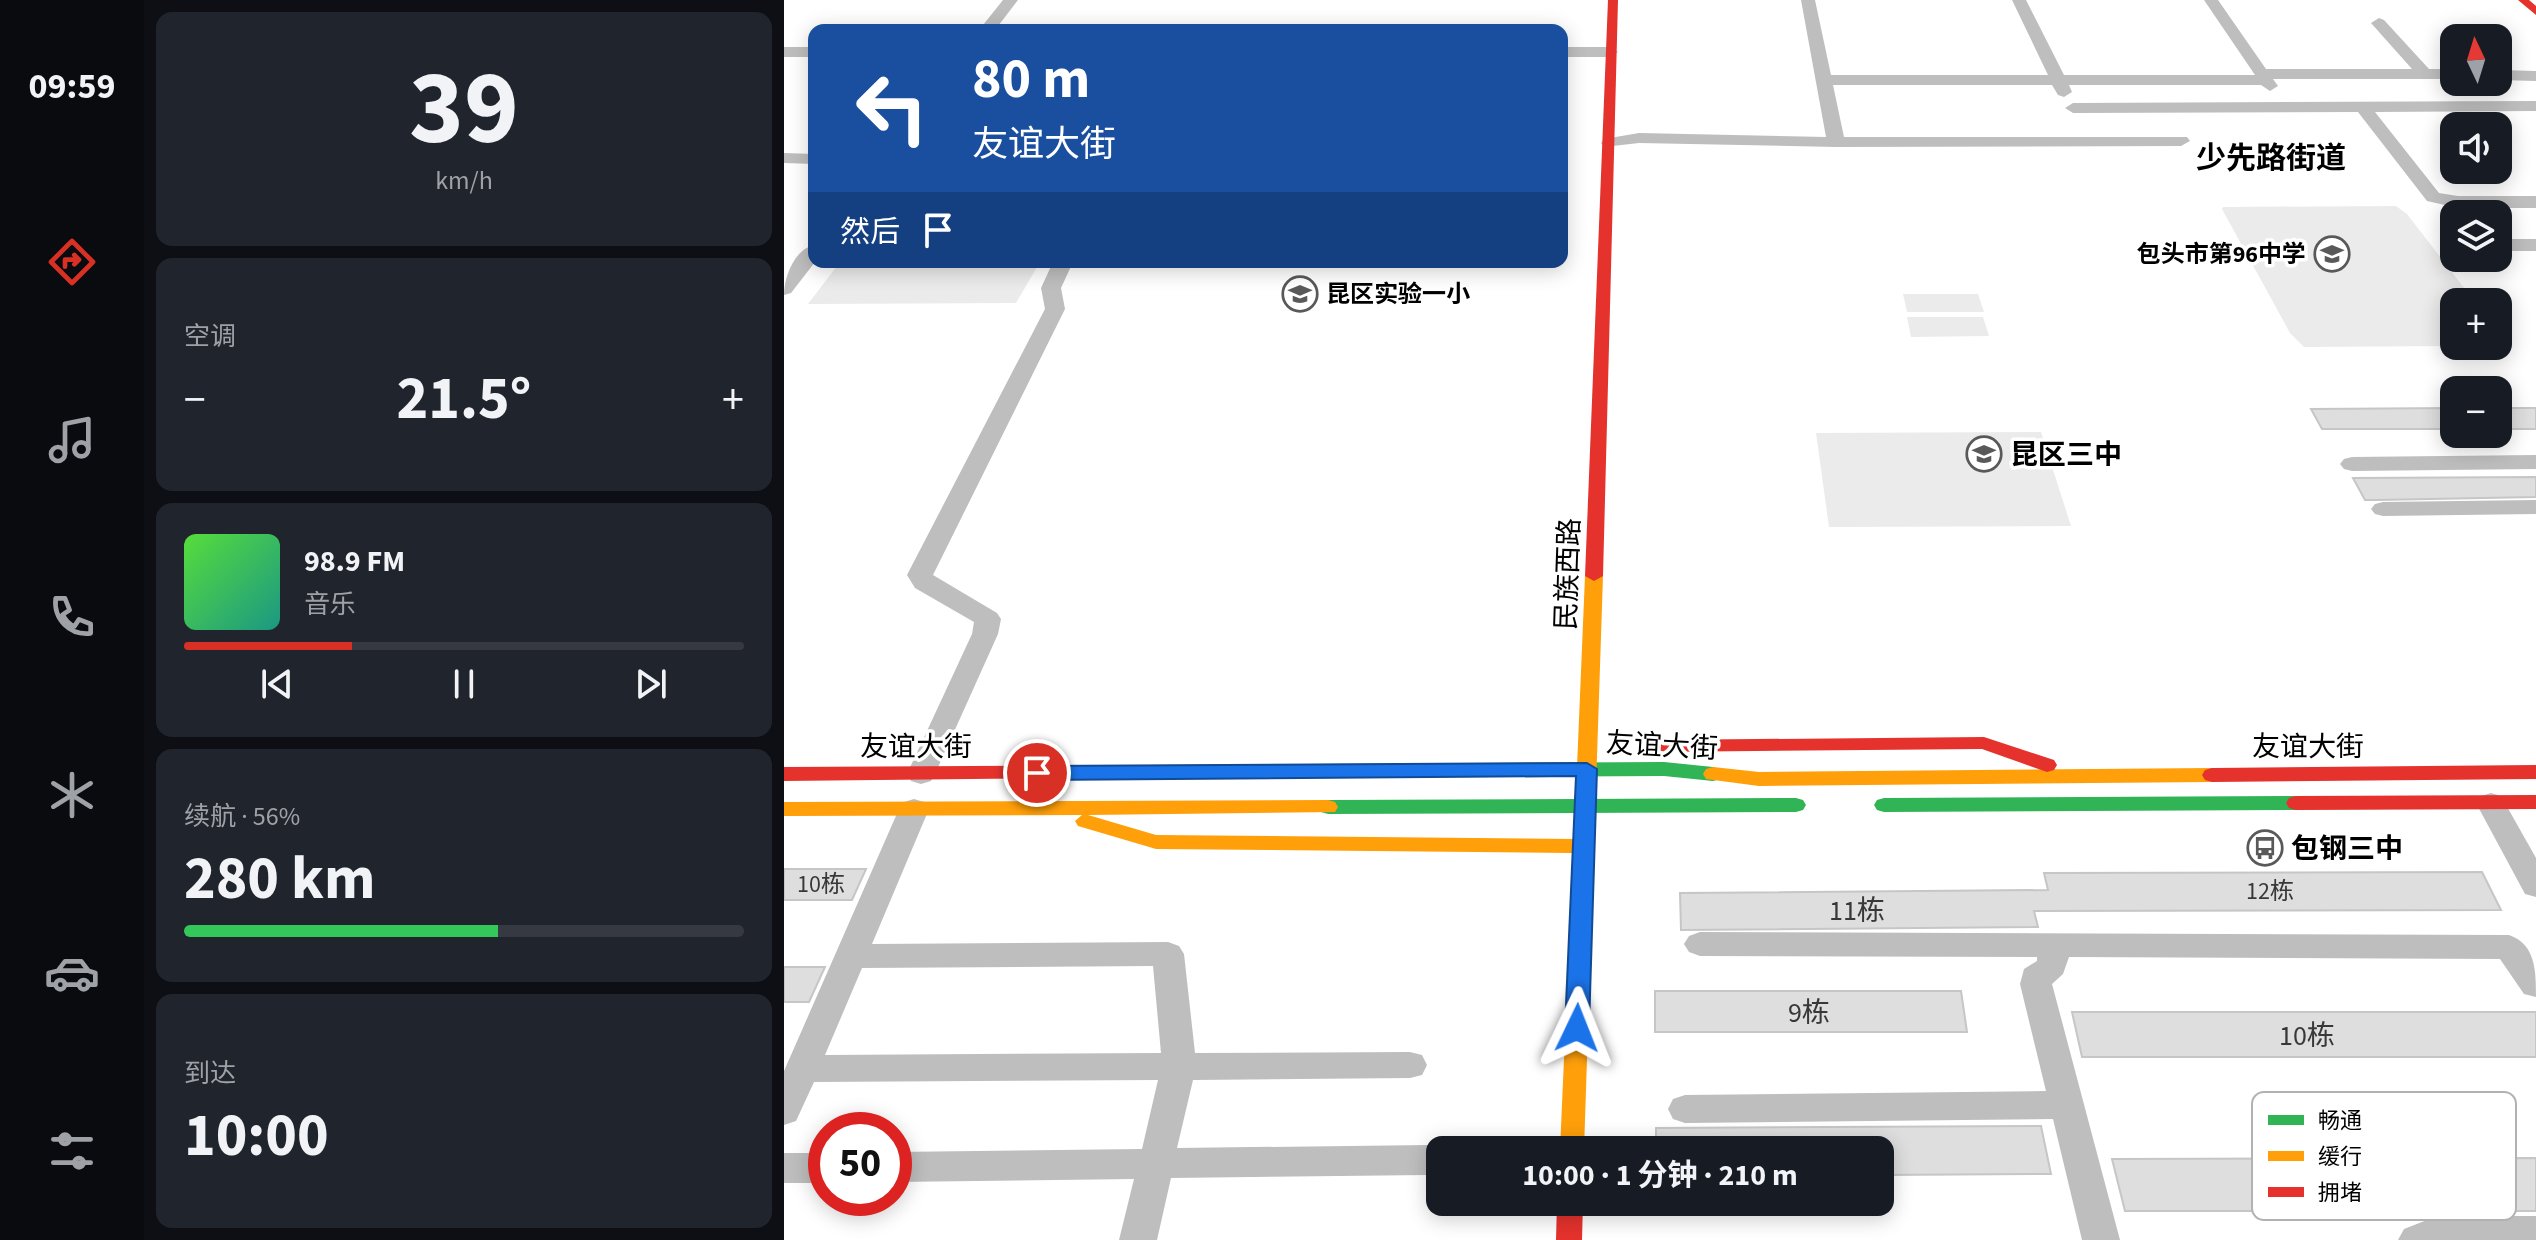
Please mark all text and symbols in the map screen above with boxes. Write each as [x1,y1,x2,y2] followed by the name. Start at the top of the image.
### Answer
[2440,24,2512,96] north arrow
[2440,24,2512,448] map controls
[409,36,519,184] text: 39
[972,40,1090,119] text: 80 m
[840,56,944,160] icon: left
[29,61,115,112] text: 09:59
[2440,112,2512,184] button: sound
[972,119,1116,170] text: 友谊大街
[2196,137,2346,180] district label: 少先路街道
[435,162,493,199] text: km/h
[2440,200,2512,272] button: layers
[916,208,960,252] icon: arrive
[840,211,900,254] text: 然后
[44,234,100,290] icon: directions
[2313,235,2351,273] school or university icon: 包头市第96中学
[2137,237,2306,272] place label: 包头市第96中学
[1281,275,1319,313] school or university icon: 昆区实验一小
[1326,277,1470,312] place label: 昆区实验一小
[2440,288,2512,360] button: +
[184,318,236,355] text: 空调
[397,357,531,442] text: 21.5°
[184,369,206,432] text: −
[722,369,744,432] text: +
[2440,376,2512,448] button: −
[44,412,100,468] icon: music
[1965,435,2003,473] school or university icon: 昆区三中
[2010,435,2122,475] place label: 昆区三中
[1546,517,1590,631] street label: 民族西路
[304,540,405,583] text: 98.9 FM
[304,586,356,623] text: 音乐
[44,589,100,645] icon: phone
[255,662,299,706] icon: previous
[442,662,486,706] icon: pause
[629,662,673,706] icon: next
[1605,723,1719,769] street label: 友谊大街
[860,727,972,767] street label: 友谊大街
[2252,727,2364,767] street label: 友谊大街
[1003,739,1071,807] pin
[1015,751,1059,795] icon: arrive
[44,767,100,823] icon: climate
[184,798,300,835] text: 续航 · 56%
[2246,829,2284,867] bus stop icon: 包钢三中
[2291,829,2403,869] place label: 包钢三中
[184,837,375,922] text: 280 km
[797,867,845,902] house number: 10栋
[2246,874,2294,909] house number: 12栋
[1829,891,1885,931] house number: 11栋
[44,945,100,1001] icon: car
[1535,986,1619,1070] position arrow
[1788,993,1830,1033] house number: 9栋
[2279,1016,2335,1056] house number: 10栋
[184,1055,236,1092] text: 到达
[2252,1092,2516,1220] legend
[184,1094,329,1179] text: 10:00
[2318,1105,2362,1137] text: 畅通
[808,1112,912,1216] speed limit sign: 50
[44,1123,100,1179] icon: filters
[2318,1141,2362,1173] text: 缓行
[1522,1154,1798,1197] text: 10:00 · 1 分钟 · 210 m
[2318,1177,2362,1209] text: 拥堵

